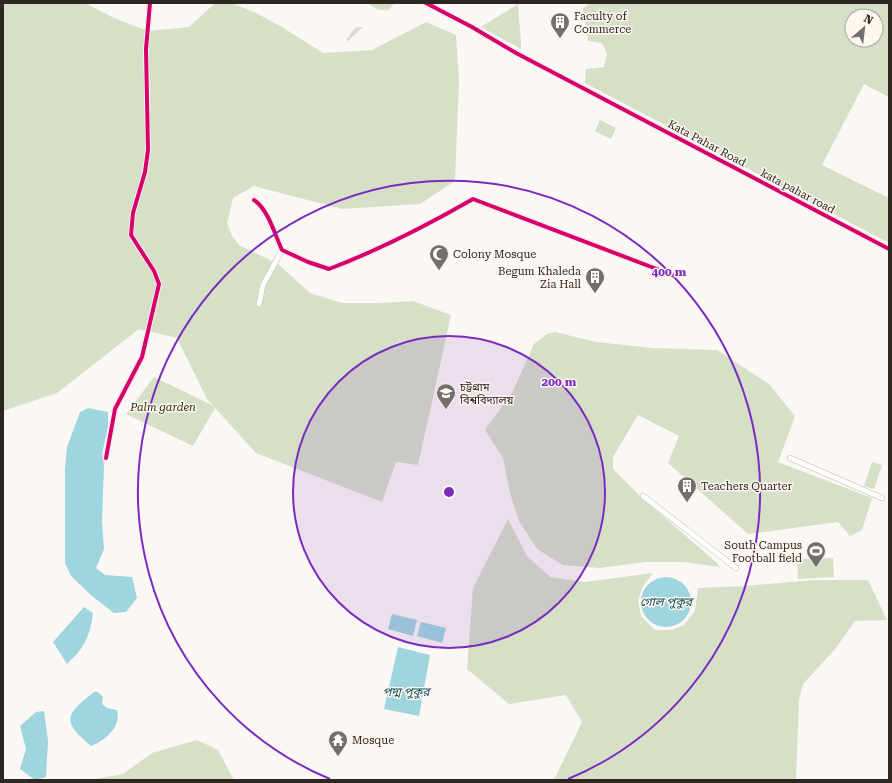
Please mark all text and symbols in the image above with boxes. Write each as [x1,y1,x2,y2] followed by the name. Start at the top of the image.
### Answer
[844,8,884,48] north arrow
[574,10,631,36] place label: Faculty of Commerce
[549,11,571,39] building icon: Faculty of Commerce
[862,12,876,28] text: N
[665,117,748,170] street label: Kata Pahar Road
[758,166,837,217] street label: kata pahar road
[428,243,450,271] mosque icon: Colony Mosque
[453,248,536,261] place label: Colony Mosque
[498,265,582,291] place label: Begum Khaleda Zia Hall
[652,265,687,279] text: 400 m
[584,266,606,294] building icon: Begum Khaleda Zia Hall
[542,375,577,389] text: 200 m
[459,381,513,407] place label: চট্টগ্রাম বিশ্ববিদ্যালয়
[435,382,457,410] school or university icon: চট্টগ্রাম বিশ্ববিদ্যালয়
[129,401,196,414] park label: Palm garden
[676,475,698,503] building icon: Teachers Quarter
[701,480,793,493] place label: Teachers Quarter
[442,485,456,499] centre of rings
[724,539,802,565] place label: South Campus Football field
[805,540,827,568] sports icon: South Campus Football field
[640,595,695,609] water label: গোল পুকুর
[383,685,432,699] water label: পদ্ম পুকুর
[327,729,349,757] temple icon: Mosque
[352,734,394,747] place label: Mosque

